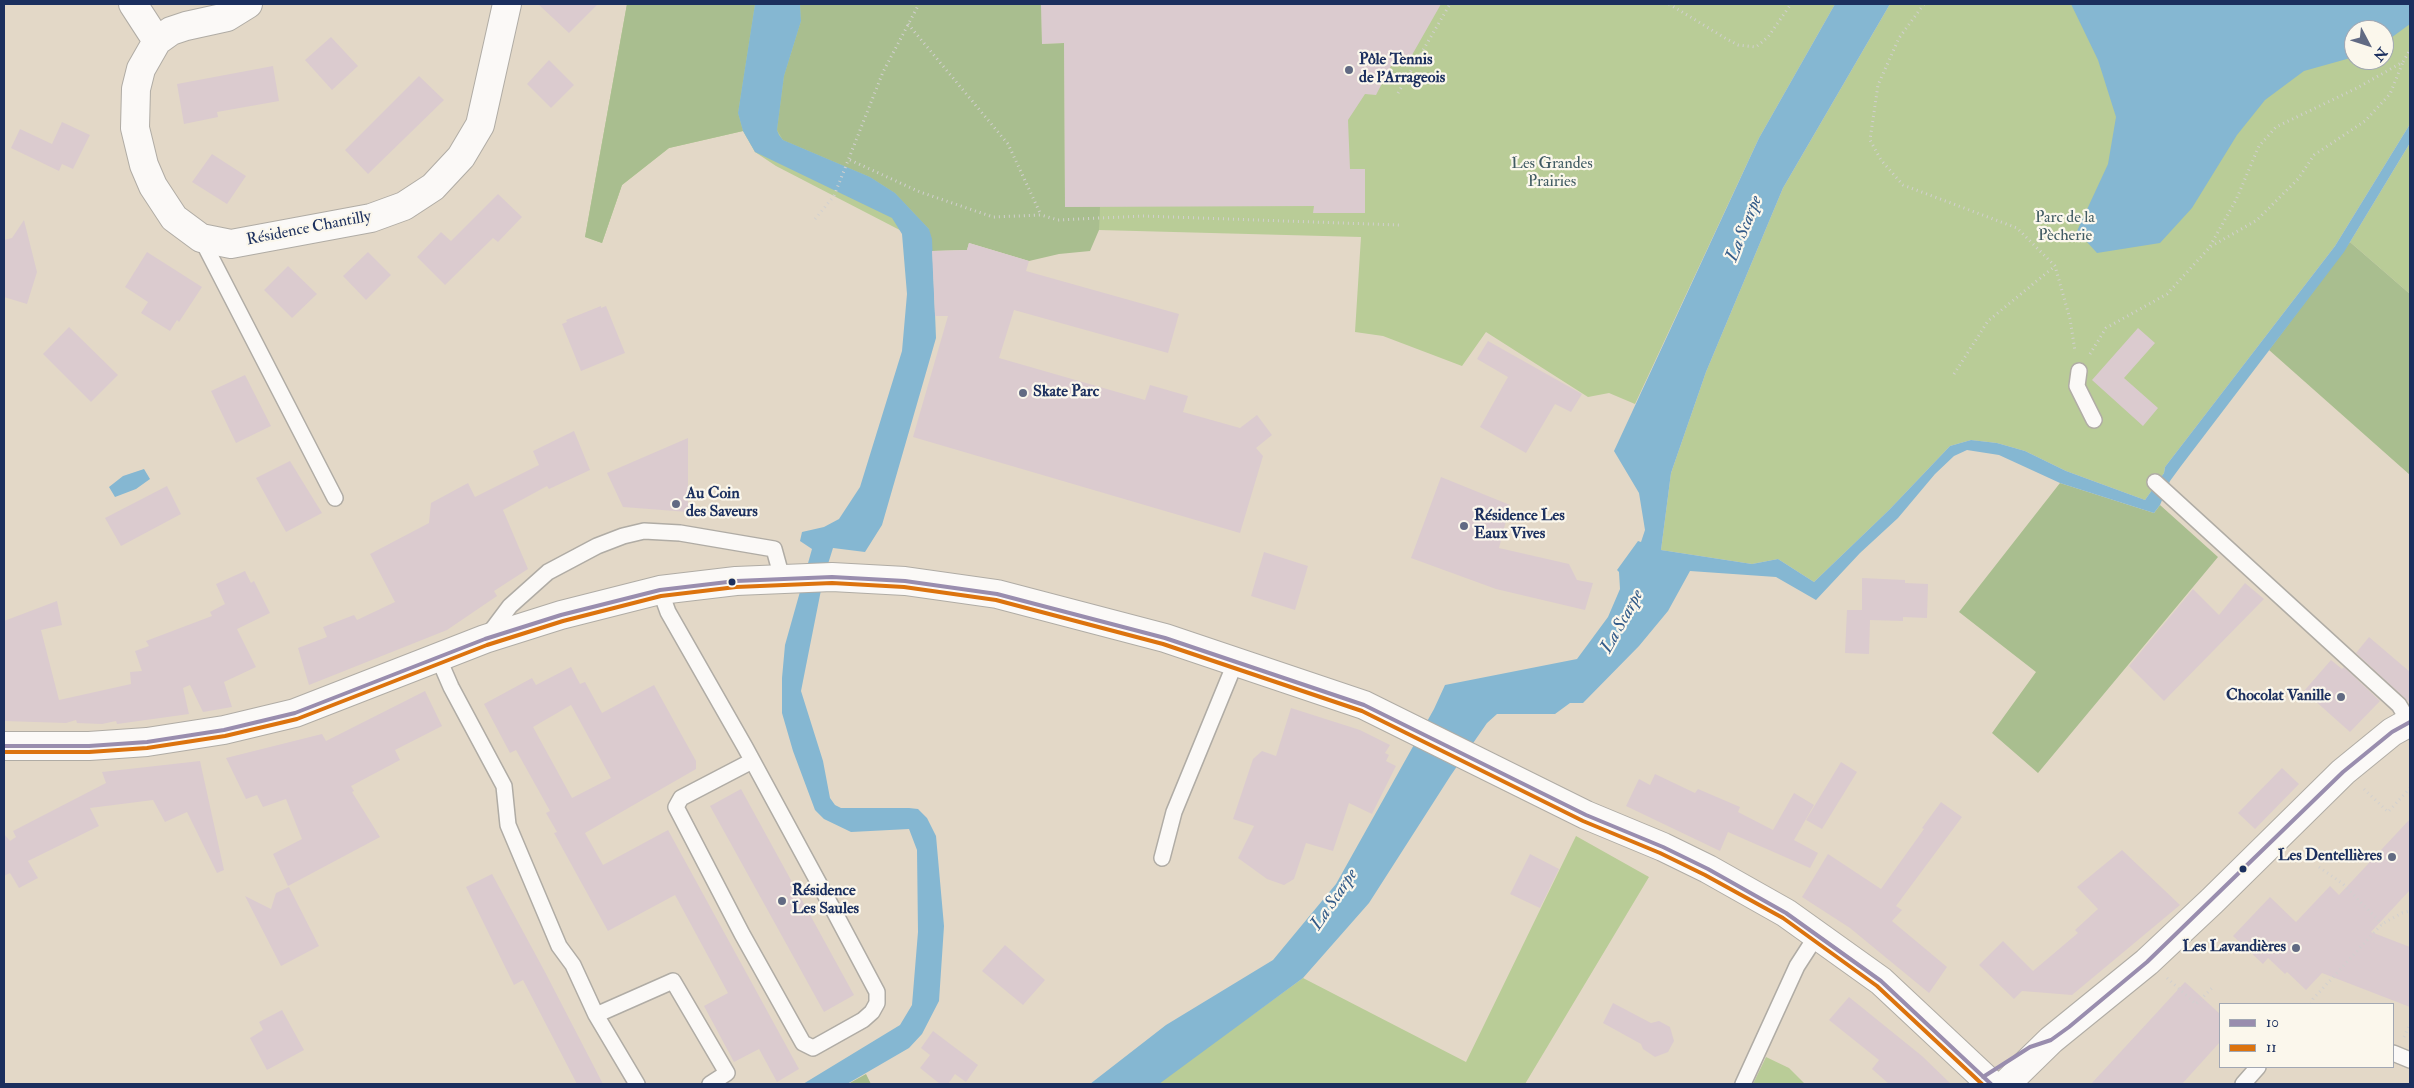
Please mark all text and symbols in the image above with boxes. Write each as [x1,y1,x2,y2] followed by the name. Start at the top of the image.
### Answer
[2344,20,2394,70] north arrow
[2370,44,2391,65] text: N
[1359,51,1445,89] place label: Pôle Tennis de l'Arrageois
[1343,64,1355,76] marker: Pôle Tennis de l'Arrageois
[1511,155,1593,193] park label: Les Grandes Prairies
[1722,193,1768,265] water label: La Scarpe
[245,208,373,250] street label: Résidence Chantilly
[2035,209,2095,247] park label: Parc de la Pècherie
[1033,383,1099,403] place label: Skate Parc
[1017,387,1029,399] marker: Skate Parc
[686,485,758,523] place label: Au Coin des Saveurs
[670,498,682,510] marker: Au Coin des Saveurs
[1474,507,1565,545] place label: Résidence Les Eaux Vives
[1458,520,1470,532] marker: Résidence Les Eaux Vives
[727,577,737,587] unlabelled marker
[1597,587,1649,657] water label: La Scarpe
[2226,687,2331,707] place label: Chocolat Vanille
[2335,691,2347,703] marker: Chocolat Vanille
[2278,847,2382,867] place label: Les Dentellières
[2386,851,2398,863] marker: Les Dentellières
[2238,864,2248,874] unlabelled marker
[1307,865,1363,935] water label: La Scarpe
[792,882,859,920] place label: Résidence Les Saules
[776,895,788,907] marker: Résidence Les Saules
[2182,938,2286,958] place label: Les Lavandières
[2290,942,2302,954] marker: Les Lavandières
[2219,1003,2394,1068] legend
[2266,1013,2279,1032] text: 10
[2266,1038,2277,1057] text: 11

